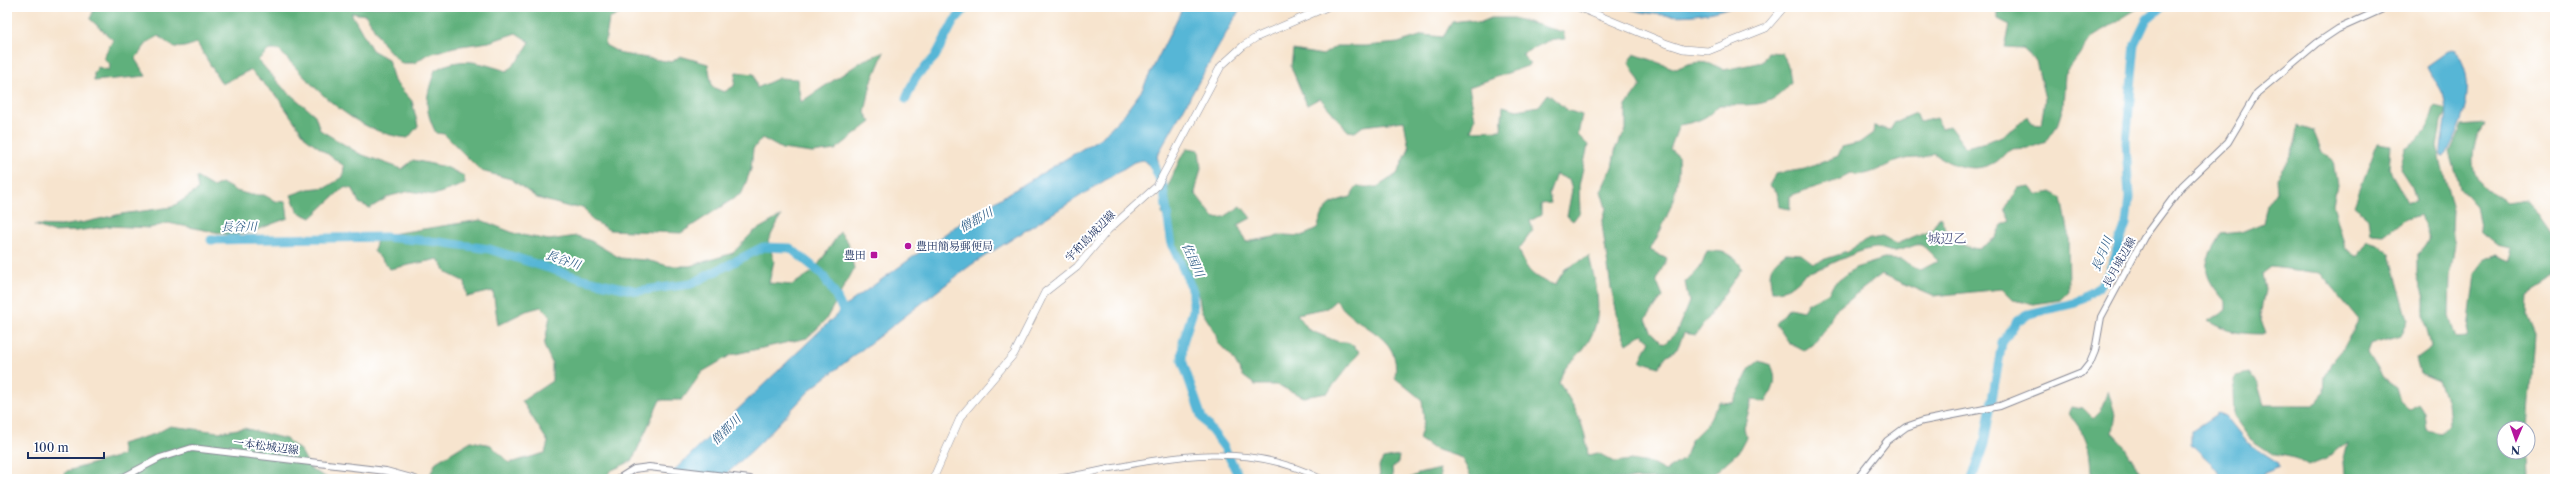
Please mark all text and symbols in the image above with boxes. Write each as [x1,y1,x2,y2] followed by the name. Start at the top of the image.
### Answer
[956,203,997,235] water label: 僧都川
[1062,207,1118,265] street label: 宇和島城辺線
[221,219,259,234] water label: 長谷川
[1927,230,1967,246] district label: 城辺乙
[2088,232,2116,273] water label: 長月川
[2100,235,2138,289] street label: 長月城辺線
[916,239,993,253] place label: 豊田簡易郵便局
[1179,240,1208,281] water label: 佐国川
[903,241,913,251] marker: 豊田簡易郵便局
[544,247,584,273] water label: 長谷川
[844,248,866,262] place label: 豊田
[869,250,879,260] marker: 豊田
[708,410,745,448] water label: 僧都川
[2496,420,2536,460] north arrow
[28,434,104,460] scale bar
[232,435,300,457] street label: 一本松城辺線
[34,440,69,455] text: 100 m
[2510,443,2521,457] text: N

